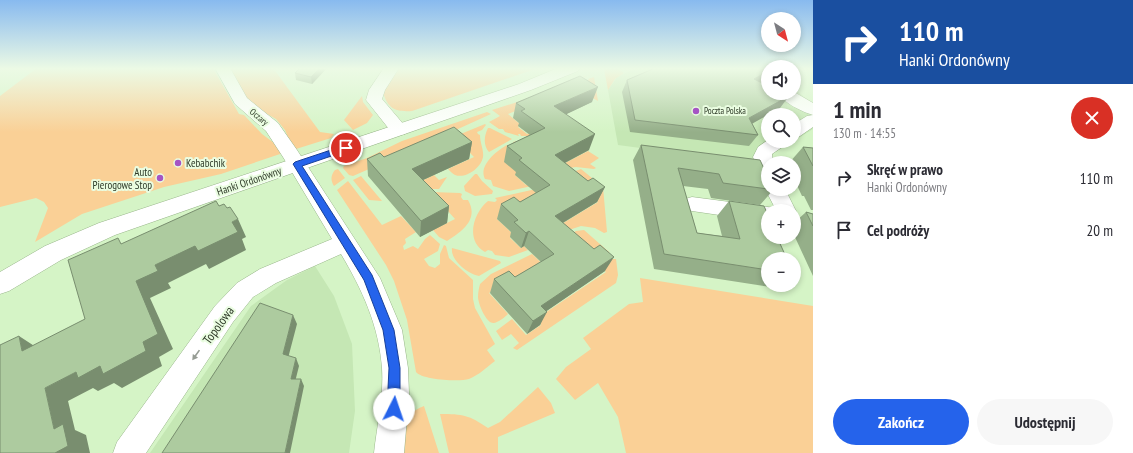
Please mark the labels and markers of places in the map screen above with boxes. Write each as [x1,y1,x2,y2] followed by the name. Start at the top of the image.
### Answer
[704,105,746,116] place label: Poczta Polska
[691,106,701,116] marker: Poczta Polska
[329,131,363,165] pin
[186,156,226,170] place label: Kebabchik
[173,158,183,168] marker: Kebabchik
[92,165,152,192] place label: Auto Pierogowe Stop
[155,173,165,183] marker: Auto Pierogowe Stop

